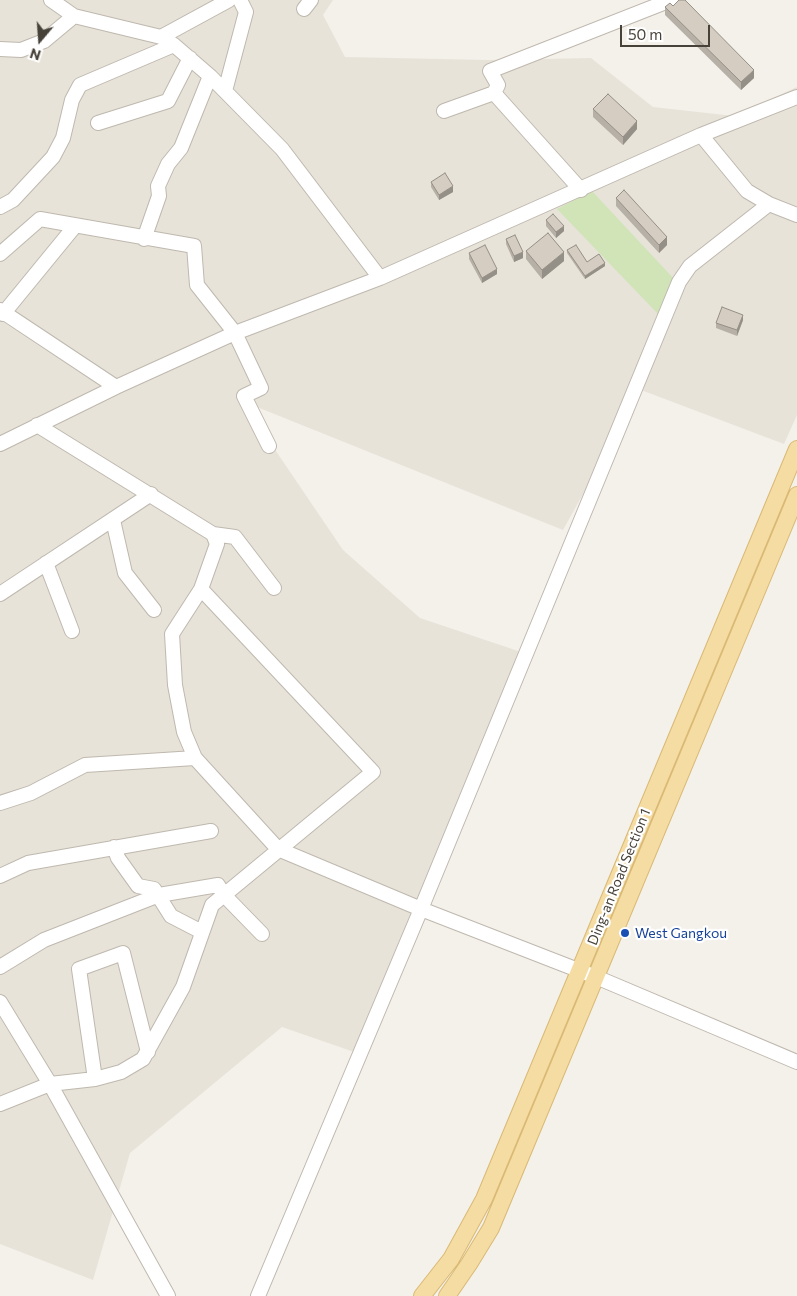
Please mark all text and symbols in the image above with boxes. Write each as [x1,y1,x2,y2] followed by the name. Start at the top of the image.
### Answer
[15,15,65,65] north arrow
[622,15,712,47] scale bar
[628,25,662,43] text: 50 m
[28,45,43,64] text: N
[584,806,654,948] street label: Ding-an Road Section 1
[635,925,727,941] place label: West Gangkou
[619,927,631,939] marker: West Gangkou

